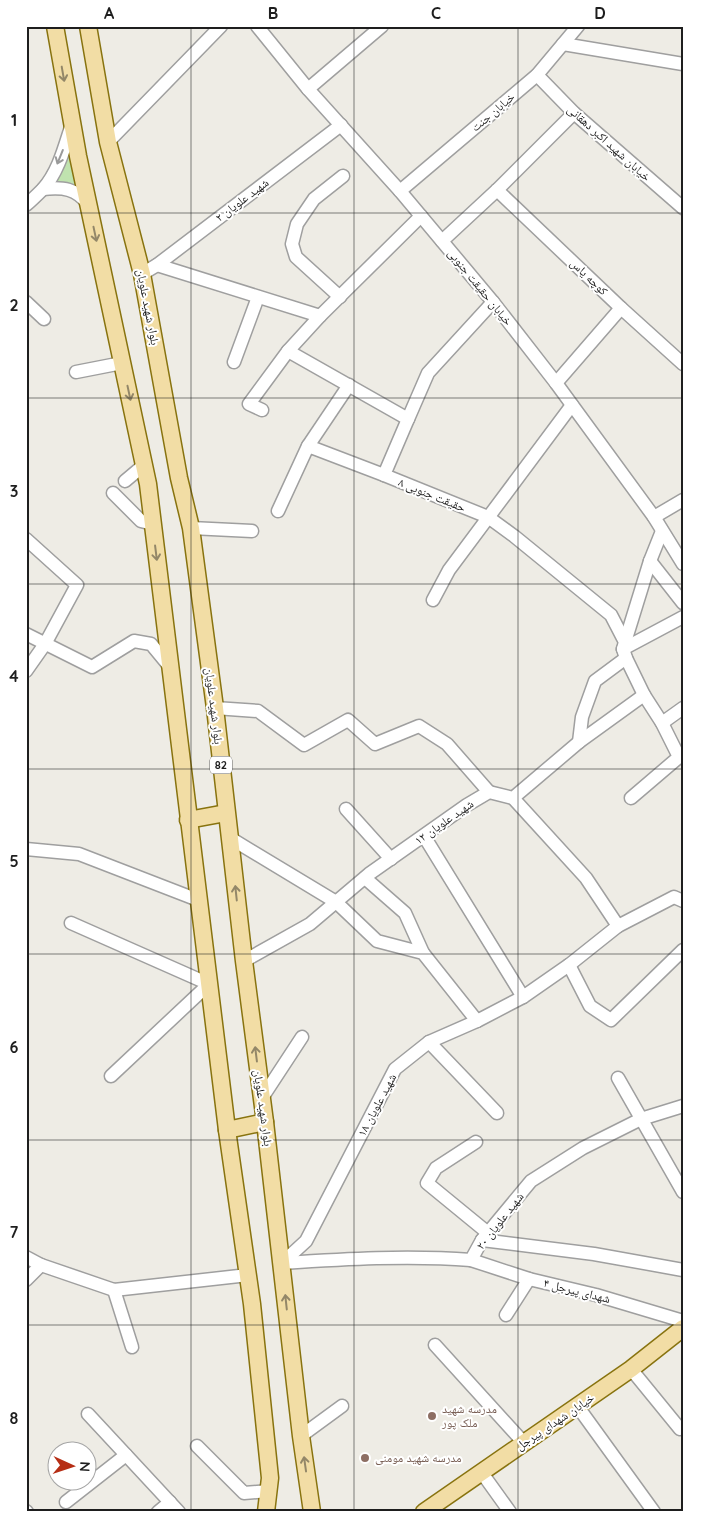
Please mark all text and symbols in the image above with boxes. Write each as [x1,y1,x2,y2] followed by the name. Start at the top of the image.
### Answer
[104,3,115,23] text: A
[268,3,278,23] text: B
[431,3,441,23] text: C
[594,3,606,23] text: D
[59,66,69,82] one-way arrow
[468,89,518,135] street label: خیابان جنت
[564,101,654,185] street label: خیابان شهید اکبر دهقانی
[11,110,17,130] text: 1
[55,149,64,164] one-way arrow
[212,175,272,225] street label: شهید علویان ۲
[91,225,101,241] one-way arrow
[445,245,516,329] street label: خیابان حقیقت جنوبی
[567,255,611,298] street label: کوچه یاس
[133,268,163,346] street label: بلوار شهید علویان
[9,295,19,315] text: 2
[124,384,134,400] one-way arrow
[396,474,468,515] street label: حقیقت جنوبی ۸
[10,481,18,501] text: 3
[151,544,161,560] one-way arrow
[9,666,19,686] text: 4
[202,667,227,745] street label: بلوار شهید علویان
[210,756,232,774] road number: 82
[411,796,476,848] street label: شهید علویان ۱۲
[9,851,19,871] text: 5
[231,885,241,901] one-way arrow
[10,1037,19,1057] text: 6
[251,1046,261,1062] one-way arrow
[250,1069,276,1147] street label: بلوار شهید علویان
[354,1071,400,1139] street label: شهید علویان ۱۸
[473,1189,527,1252] street label: شهید علویان ۲۰
[10,1222,19,1242] text: 7
[542,1275,612,1306] street label: شهدای پیرجل ۴
[281,1294,291,1310] one-way arrow
[513,1390,597,1454] street label: خیابان شهدای پیرجل
[441,1401,497,1430] place label: مدرسه شهید ملک پور
[10,1408,19,1428] text: 8
[426,1410,438,1422] marker: مدرسه شهید ملک پور
[48,1440,98,1490] north arrow
[375,1450,461,1465] place label: مدرسه شهید مومنی
[359,1452,371,1464] marker: مدرسه شهید مومنی
[300,1456,310,1472] one-way arrow
[76,1461,94,1472] text: N

